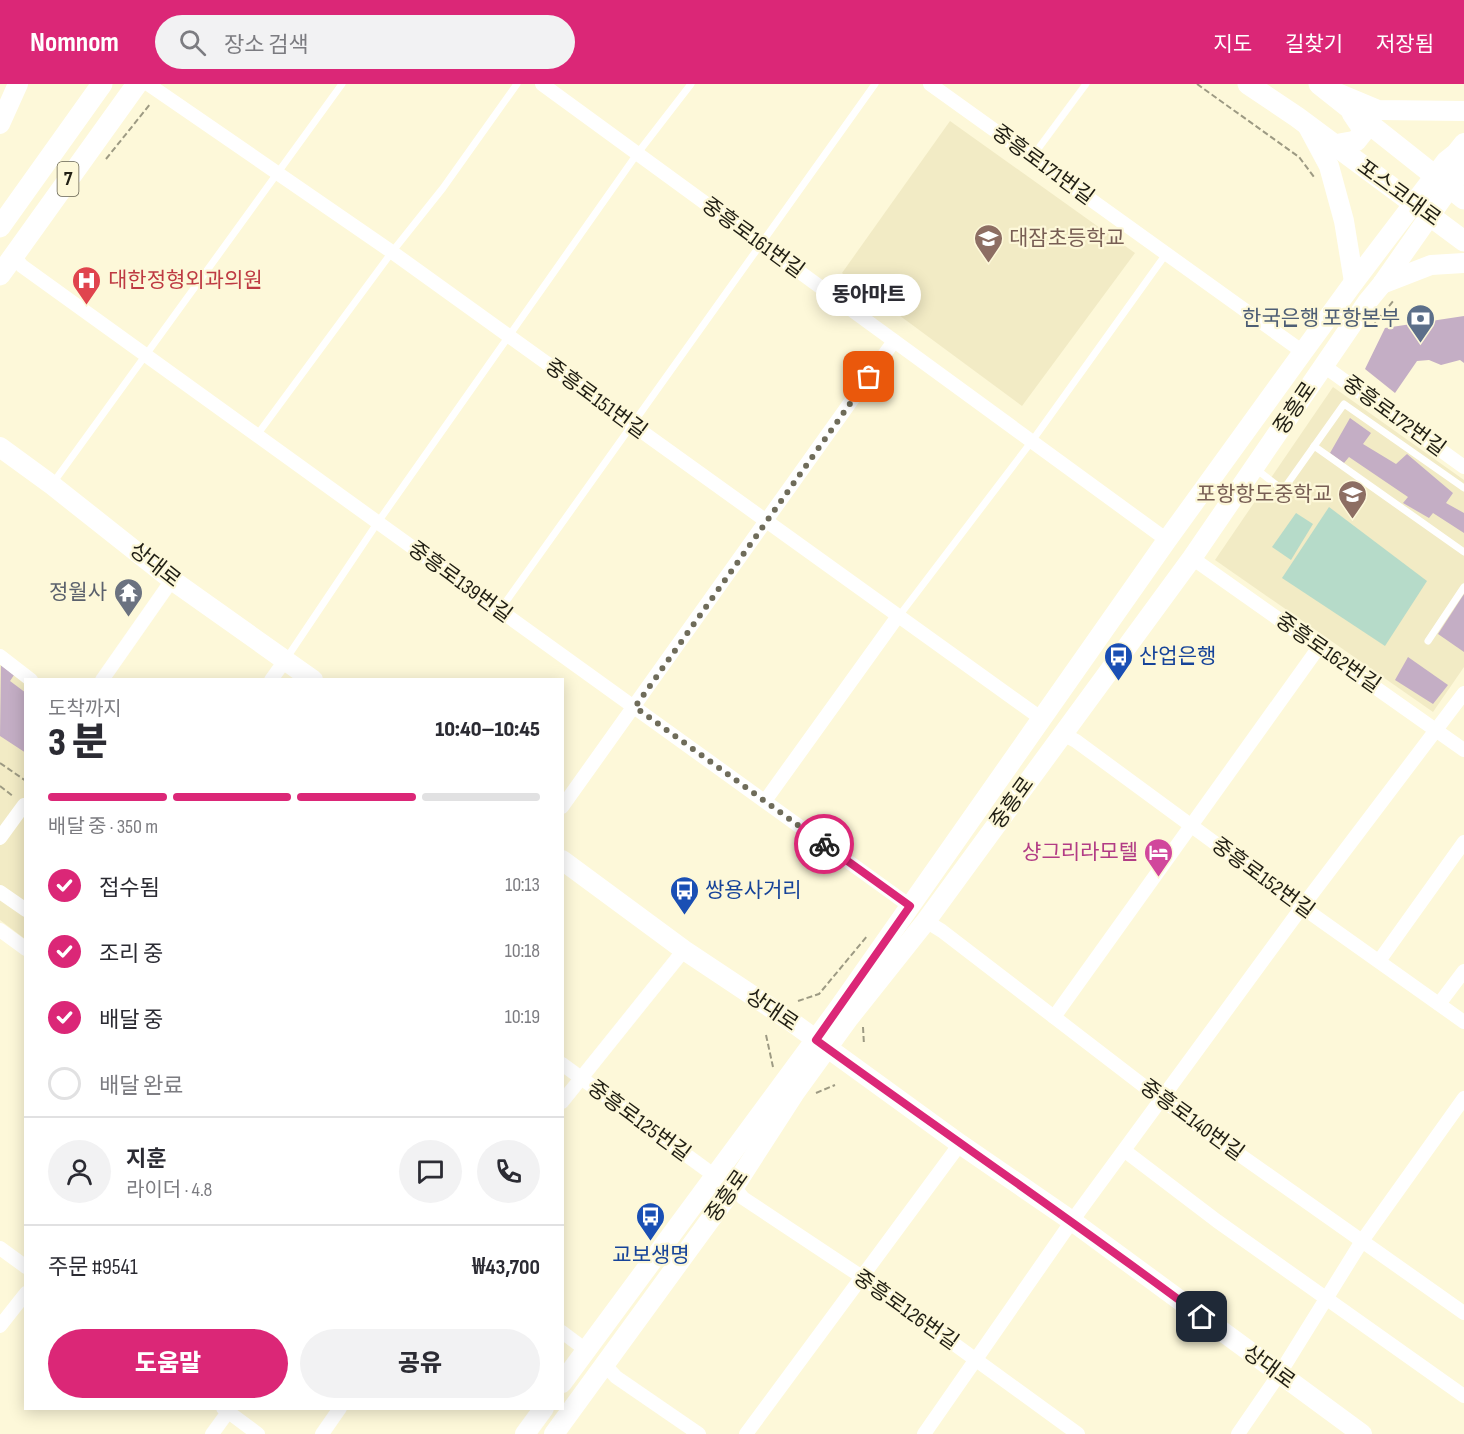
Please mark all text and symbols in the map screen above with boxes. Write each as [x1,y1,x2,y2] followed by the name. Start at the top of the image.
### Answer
[155,15,575,69] search box
[30,26,119,59] text: Nomnom
[176,26,209,59] icon: search
[224,32,308,59] text: 장소 검색
[1213,32,1252,57] text: 지도
[1285,32,1343,57] text: 길찾기
[1376,32,1434,57] text: 저장됨
[987,120,1099,210] street label: 중흥로171번길
[1353,154,1445,232] street label: 포스코대로
[58,162,78,196] road number: 7
[697,192,809,284] street label: 중흥로161번길
[972,222,1004,264] school or university icon: 대잠초등학교
[1009,226,1125,251] place label: 대잠초등학교
[71,264,103,306] hospital icon: 대한정형외과의원
[108,268,263,293] place label: 대한정형외과의원
[816,275,922,317] callout: 동아마트
[832,283,905,307] text: 동아마트
[1405,302,1437,344] bank icon: 한국은행 포항본부
[1242,306,1400,331] place label: 한국은행 포항본부
[843,351,894,402] pin
[540,354,652,444] street label: 중흥로151번길
[852,360,885,393] icon: bag
[1338,370,1450,462] street label: 중흥로172번길
[1268,377,1322,439] street label: 중흥로
[1337,478,1369,520] school or university icon: 포항항도중학교
[1197,482,1332,507] place label: 포항항도중학교
[403,536,517,628] street label: 중흥로139번길
[124,537,186,593] street label: 상대로
[112,576,144,618] temple icon: 정월사
[49,580,107,605] place label: 정월사
[1271,608,1385,698] street label: 중흥로162번길
[1102,640,1134,682] bus stop icon: 산업은행
[1139,644,1216,669] place label: 산업은행
[48,697,122,721] text: 도착까지
[435,716,540,743] text: 10:40–10:45
[48,720,108,767] text: 3 분
[985,772,1039,834] street label: 중흥로
[794,814,854,874] courier
[48,815,158,839] text: 배달 중 · 350 m
[808,828,841,861] icon: bike
[1207,832,1319,924] street label: 중흥로152번길
[1143,836,1175,878] hotel icon: 샹그리라모텔
[1022,840,1138,865] place label: 샹그리라모텔
[48,869,81,902] icon: check
[505,873,540,897] text: 10:13
[668,874,700,916] bus stop icon: 쌍용사거리
[99,875,160,902] text: 접수됨
[705,878,802,903] place label: 쌍용사거리
[48,935,81,968] icon: check
[505,939,540,963] text: 10:18
[99,941,163,968] text: 조리 중
[741,983,803,1037] street label: 상대로
[48,1001,81,1034] icon: check
[505,1005,540,1029] text: 10:19
[99,1007,163,1034] text: 배달 중
[99,1073,183,1100] text: 배달 완료
[1135,1074,1249,1166] street label: 중흥로140번길
[583,1075,695,1167] street label: 중흥로125번길
[48,1140,111,1203] button: person
[399,1140,462,1203] button: chat
[477,1140,540,1203] button: phone
[126,1146,166,1173] text: 지훈
[700,1165,754,1227] street label: 중흥로
[126,1178,212,1202] text: 라이더 · 4.8
[635,1200,667,1242] bus stop icon: 교보생명
[612,1243,690,1268] place label: 교보생명
[48,1254,138,1281] text: 주문 #9541
[472,1254,540,1281] text: ₩43,700
[849,1265,963,1355] street label: 중흥로126번길
[1176,1291,1227,1342] pin
[1185,1300,1218,1333] icon: home
[48,1329,288,1398] button: 도움말
[300,1329,540,1398] button: 공유
[1238,1340,1300,1394] street label: 상대로

